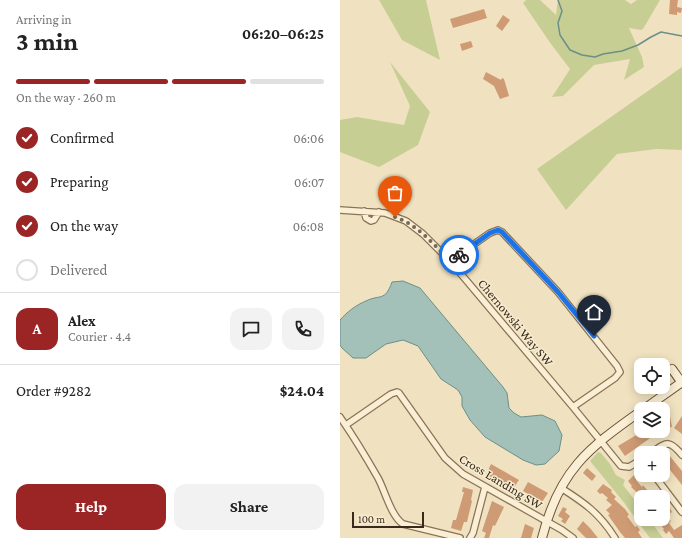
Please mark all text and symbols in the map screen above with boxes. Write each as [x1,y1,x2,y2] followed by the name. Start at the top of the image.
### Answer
[16,12,72,27] text: Arriving in
[242,26,324,42] text: 06:20–06:25
[16,27,78,56] text: 3 min
[16,90,116,105] text: On the way · 260 m
[16,127,38,149] icon: check
[50,130,114,146] text: Confirmed
[293,131,324,146] text: 06:06
[16,171,38,193] icon: check
[50,174,109,190] text: Preparing
[294,175,324,190] text: 06:07
[378,176,412,217] pin
[384,182,406,204] icon: bag
[16,215,38,237] icon: check
[50,218,118,234] text: On the way
[293,219,324,234] text: 06:08
[439,235,479,275] courier
[448,244,470,266] icon: bike
[50,262,107,278] text: Delivered
[475,276,556,369] street label: Chernowski Way SW
[577,295,611,336] pin
[583,301,605,323] icon: home
[230,308,272,350] button: chat
[282,308,324,350] button: phone
[68,313,96,329] text: Alex
[33,321,41,337] text: A
[68,329,131,344] text: Courier · 4.4
[634,358,670,526] map controls
[634,358,670,394] button: locate
[16,383,91,399] text: Order #9282
[280,383,324,399] text: $24.04
[634,402,670,438] button: layers
[634,446,670,482] button: +
[456,451,545,512] street label: Cross Landing SW
[16,484,166,530] button: Help
[174,484,324,530] button: Share
[634,490,670,526] button: −
[352,510,424,529] scale bar
[358,513,385,525] text: 100 m

